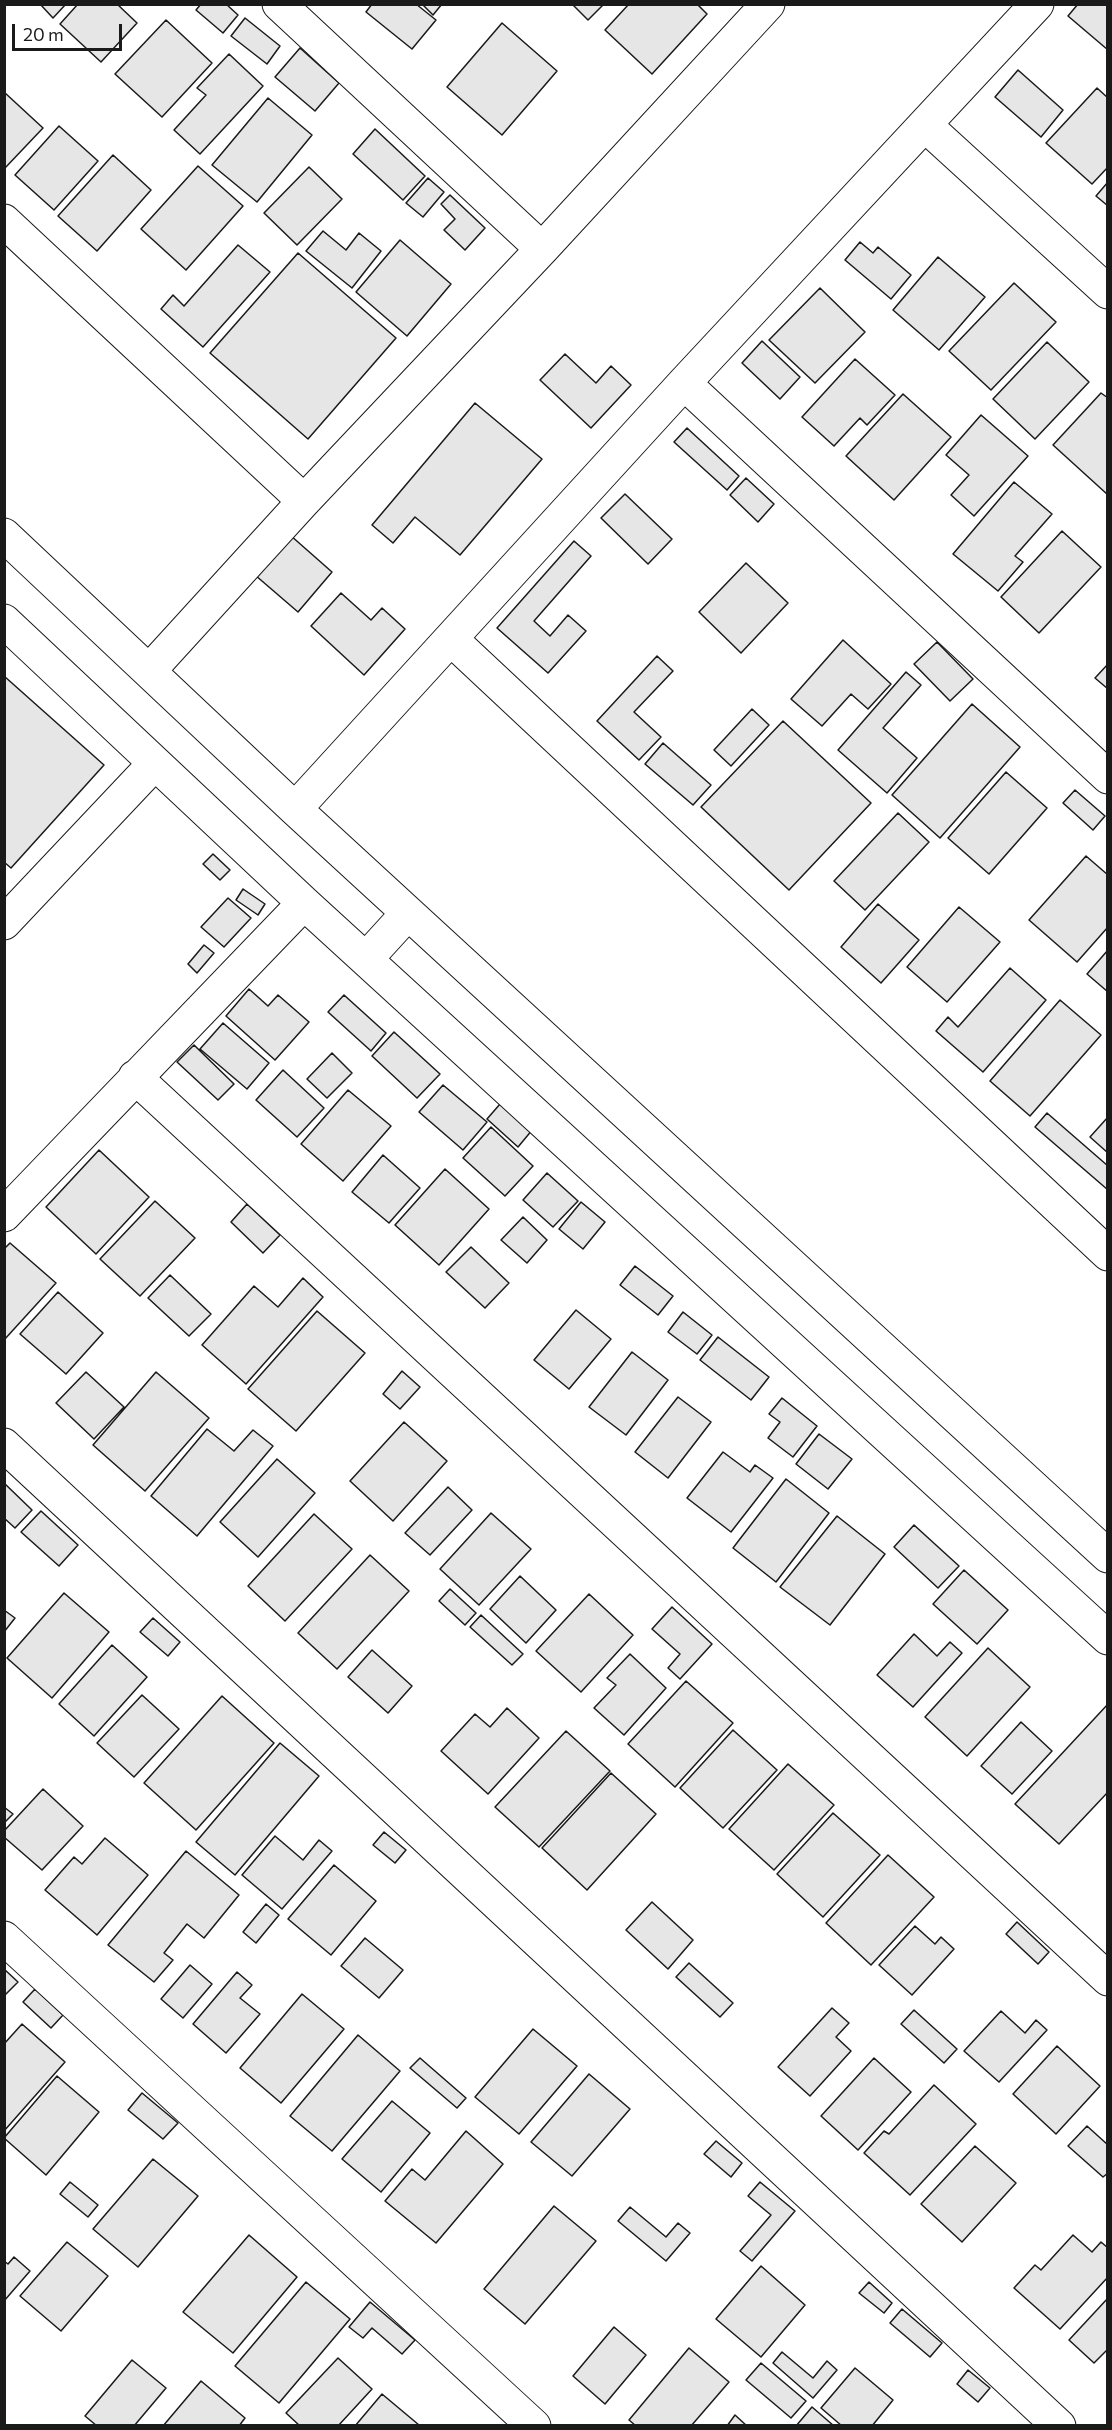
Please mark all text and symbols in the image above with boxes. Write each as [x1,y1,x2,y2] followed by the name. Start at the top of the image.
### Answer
[15,12,124,50] scale bar
[23,23,64,45] text: 20 m

